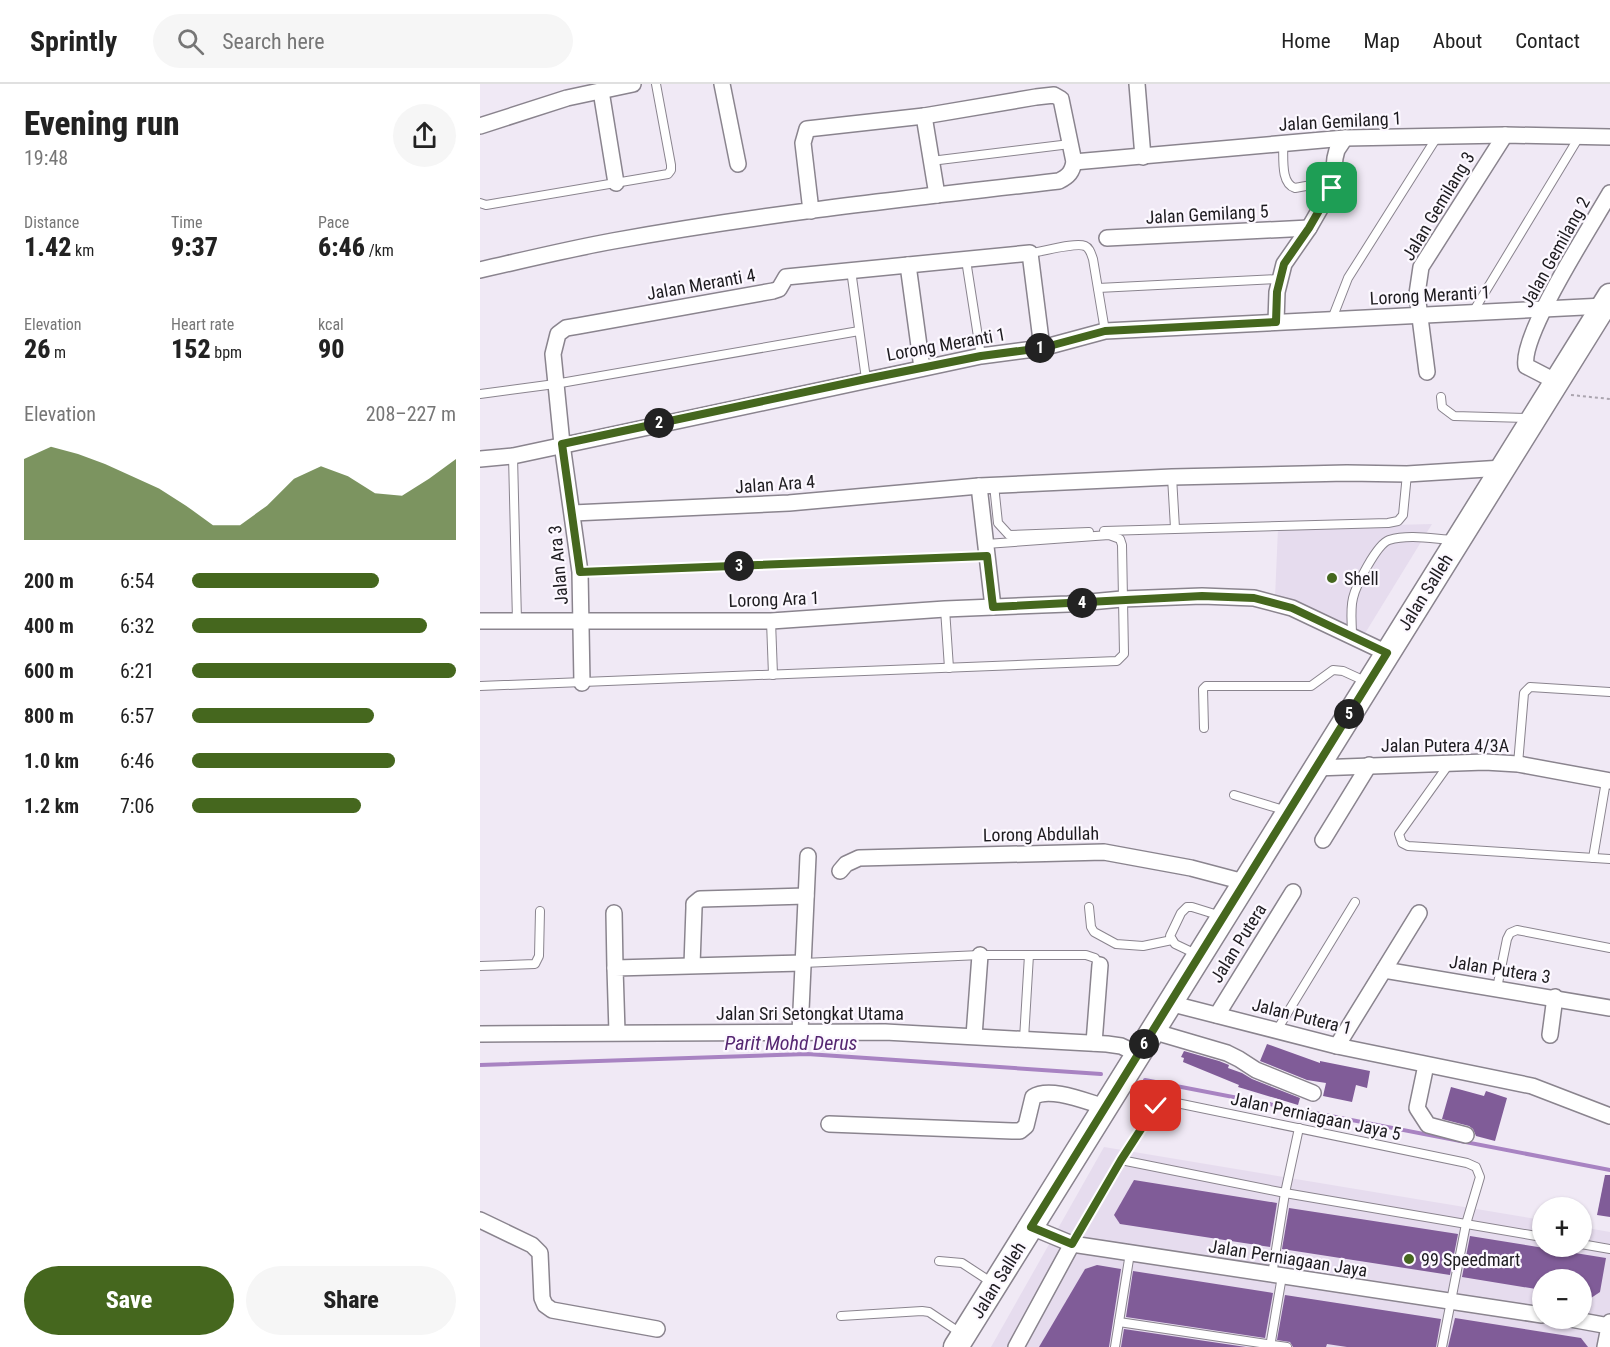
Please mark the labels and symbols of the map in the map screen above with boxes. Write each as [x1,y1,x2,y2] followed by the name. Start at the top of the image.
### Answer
[1278,107,1402,135] street label: Jalan Gemilang 1
[1397,148,1479,264] street label: Jalan Gemilang 3
[1306,162,1357,213] pin
[1516,193,1594,311] street label: Jalan Gemilang 2
[1145,200,1269,228] street label: Jalan Gemilang 5
[645,264,757,304] street label: Jalan Meranti 4
[1369,281,1491,309] street label: Lorong Meranti 1
[885,323,1007,365] street label: Lorong Meranti 1
[1025,333,1055,363] pin: 1
[644,408,674,438] pin: 2
[734,471,816,497] street label: Jalan Ara 4
[544,524,572,606] street label: Jalan Ara 3
[1393,550,1457,634] street label: Jalan Salleh
[724,551,754,581] pin: 3
[1344,568,1379,589] place label: Shell
[1325,571,1339,585] marker: Shell
[728,587,820,611] street label: Lorong Ara 1
[1067,588,1097,618] pin: 4
[1334,699,1364,729] pin: 5
[1381,735,1510,756] street label: Jalan Putera 4/3A
[983,822,1099,846] street label: Lorong Abdullah
[1205,900,1271,986] street label: Jalan Putera
[1448,951,1552,987] street label: Jalan Putera 3
[1250,993,1354,1039] street label: Jalan Putera 1
[716,1003,904,1024] street label: Jalan Sri Setongkat Utama
[1129,1029,1159,1059] pin: 6
[725,1031,858,1055] water label: Parit Mohd Derus
[1130,1080,1181,1131] pin
[1229,1088,1403,1144] street label: Jalan Perniagaan Jaya 5
[1207,1235,1369,1281] street label: Jalan Perniagaan Jaya
[966,1238,1030,1322] street label: Jalan Salleh
[1421,1249,1520,1270] place label: 99 Speedmart
[1402,1252,1416,1266] marker: 99 Speedmart

